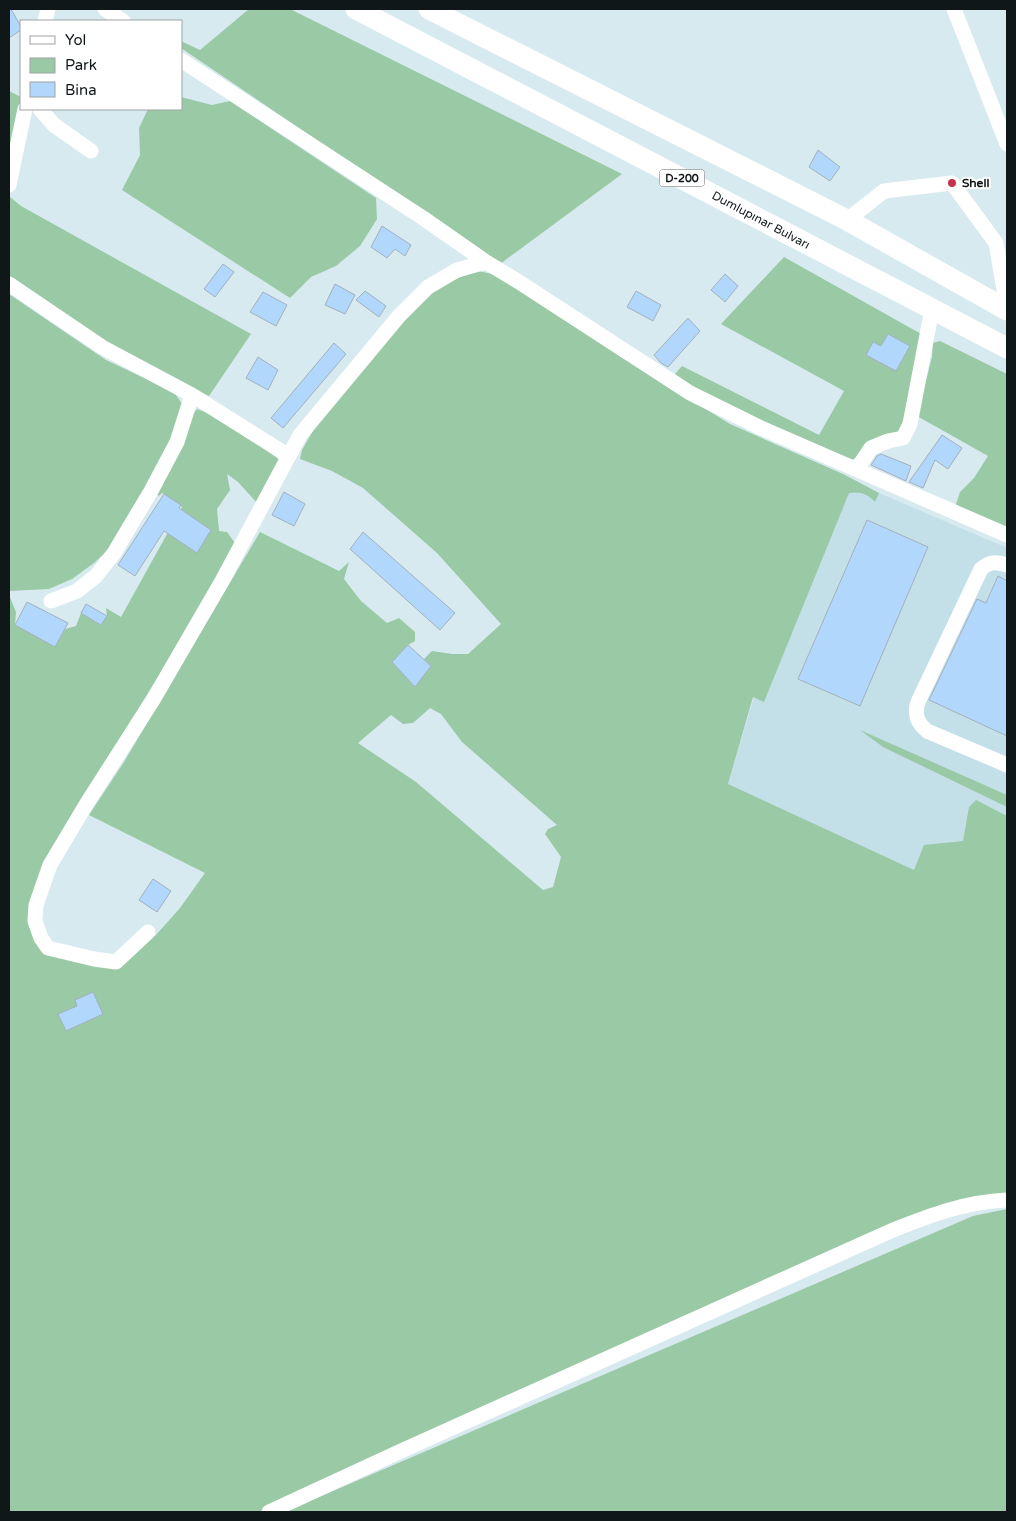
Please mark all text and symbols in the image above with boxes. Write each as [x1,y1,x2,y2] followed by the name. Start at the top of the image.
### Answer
[20,20,182,110] legend
[65,31,86,49] text: Yol
[65,56,97,74] text: Park
[65,81,97,99] text: Bina
[660,170,704,187] road number: D-200
[962,176,989,190] place label: Shell
[946,177,958,189] marker: Shell
[710,188,812,252] street label: Dumlupınar Bulvarı

